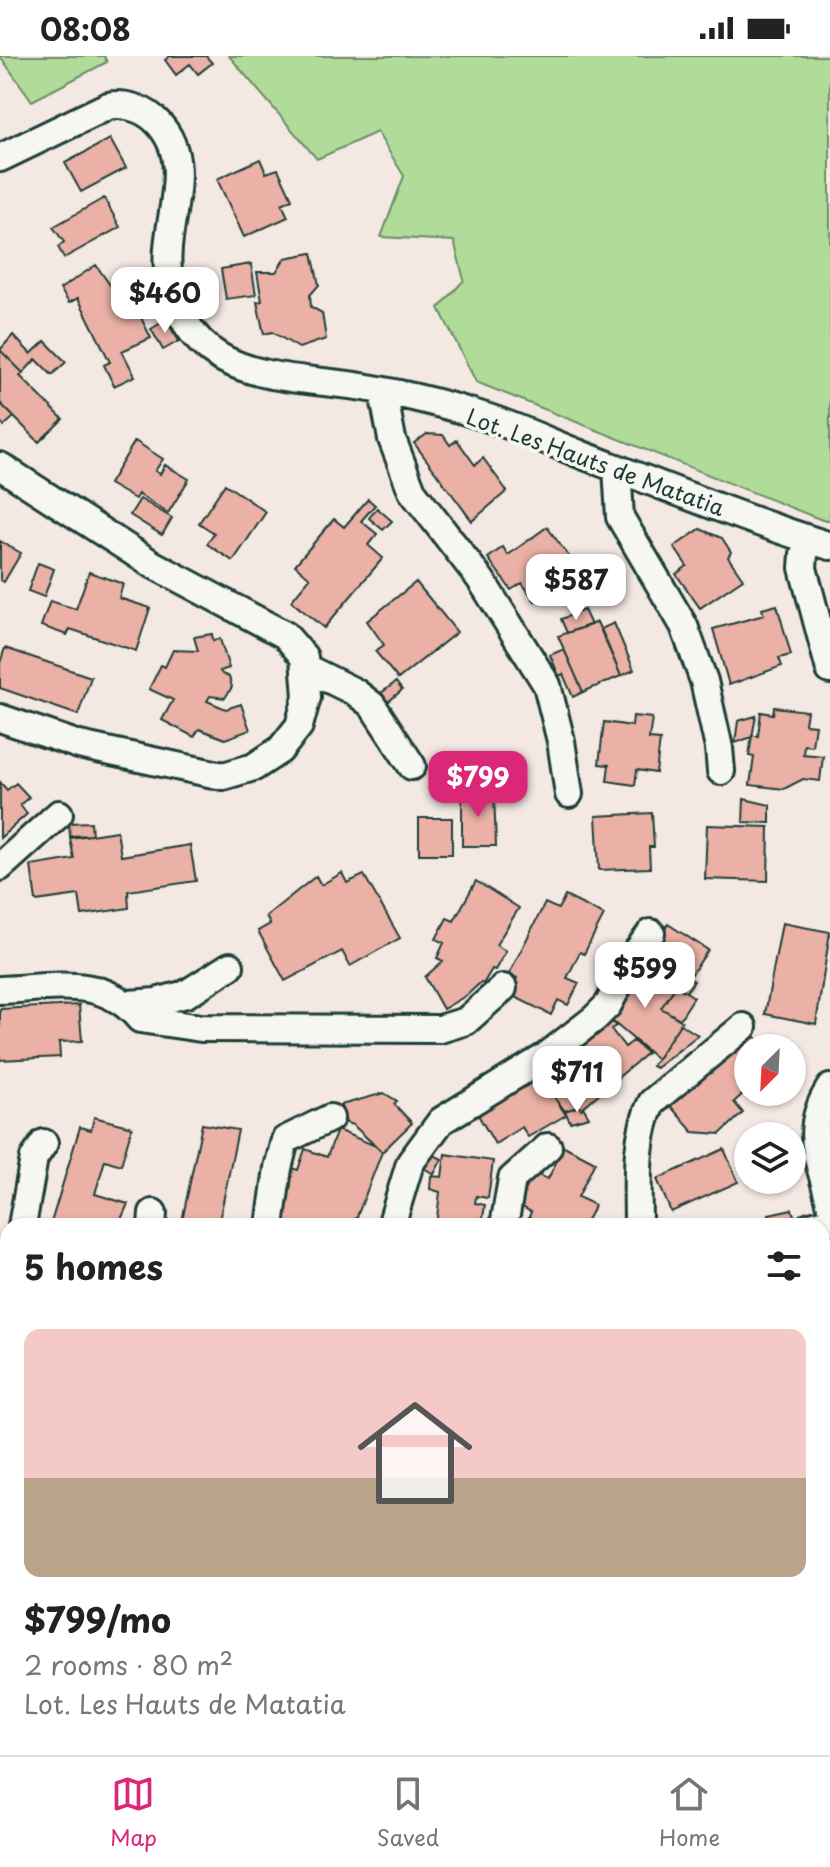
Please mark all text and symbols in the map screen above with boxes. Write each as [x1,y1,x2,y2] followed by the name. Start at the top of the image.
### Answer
[40,6,131,51] text: 08:08
[118,267,212,335] pin: $460
[129,273,201,312] text: $460
[462,399,730,523] street label: Lot. Les Hauts de Matatia
[529,554,623,622] pin: $587
[544,560,608,599] text: $587
[431,751,525,819] pin: $799
[446,757,510,796] text: $799
[598,942,692,1010] pin: $599
[613,948,677,987] text: $599
[734,1034,806,1106] north arrow
[734,1034,806,1194] map controls
[530,1046,624,1114] pin: $711
[551,1052,603,1091] text: $711
[734,1122,806,1194] button: layers
[24,1240,163,1292] text: 5 homes
[762,1244,806,1288] icon: filters
[343,1381,487,1525] icon: home
[24,1593,171,1645] text: $799/mo
[24,1645,233,1684] text: 2 rooms · 80 m²
[24,1684,346,1723] text: Lot. Les Hauts de Matatia
[110,1772,157,1853] tab: Map
[377,1772,439,1853] tab: Saved
[659,1772,720,1853] tab: Home

